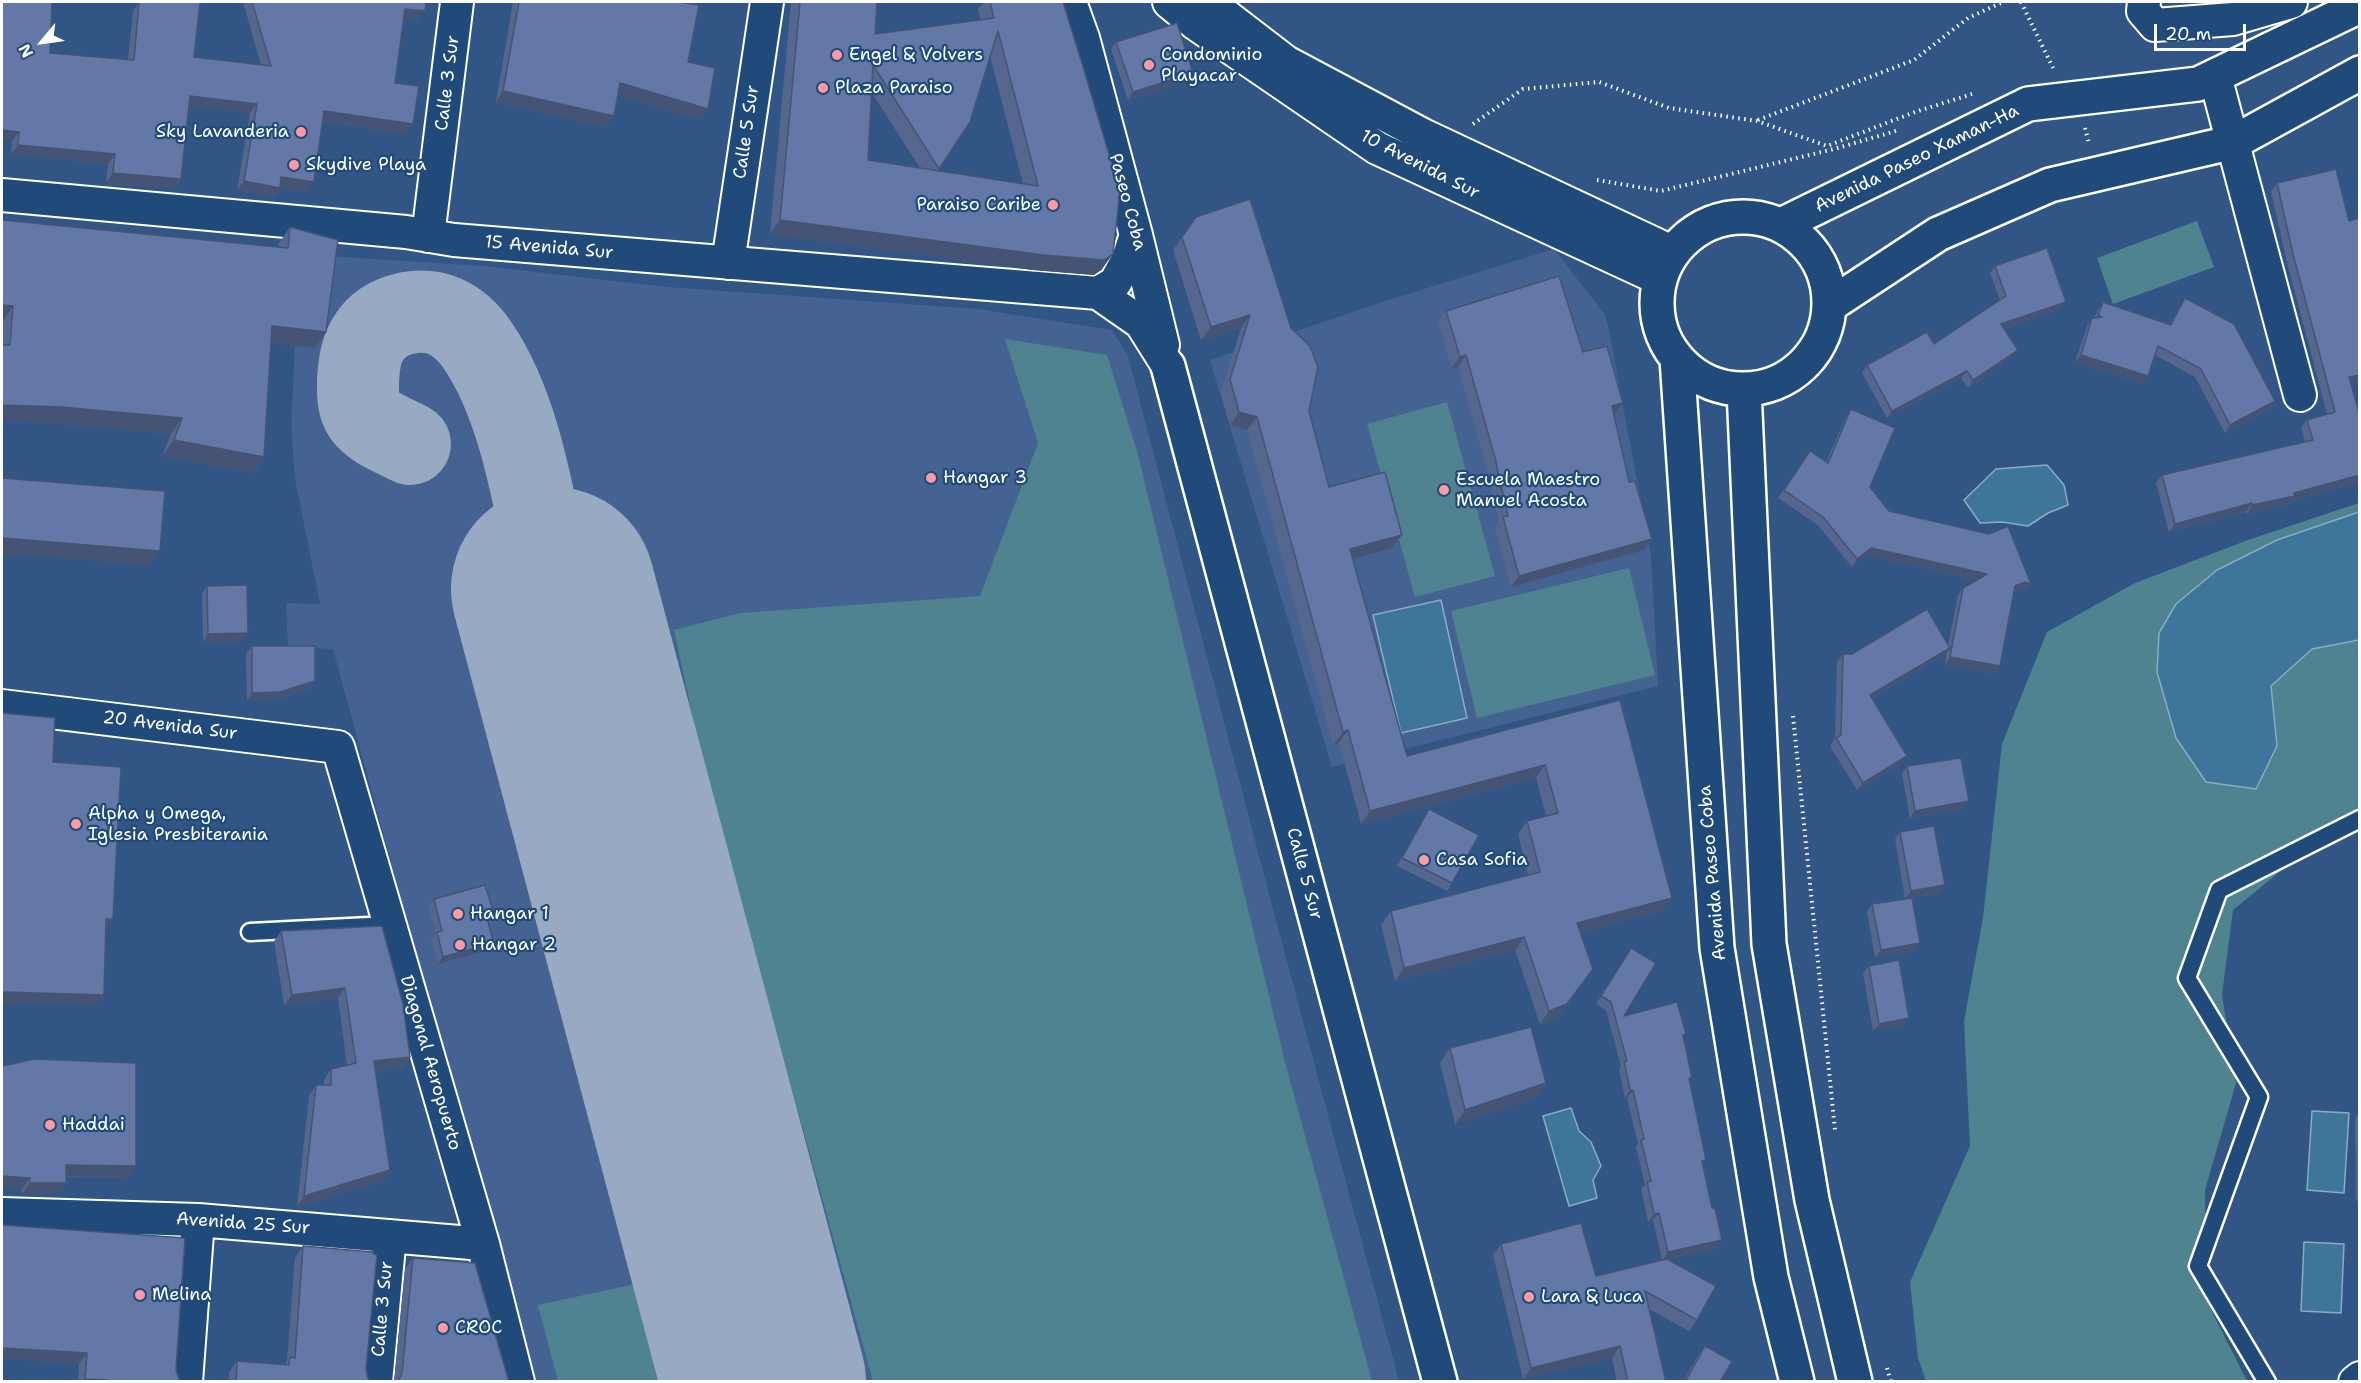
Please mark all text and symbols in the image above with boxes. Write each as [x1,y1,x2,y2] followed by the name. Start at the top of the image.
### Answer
[12,12,72,72] north arrow
[2157,12,2248,50] scale bar
[2165,22,2211,46] text: 20 m
[431,34,465,132] street label: Calle 3 Sur
[14,40,38,62] text: N
[849,44,983,66] place label: Engel & Volvers
[1161,44,1262,86] place label: Condominio Playacar
[830,48,844,62] marker: Engel & Volvers
[1142,58,1156,72] marker: Condominio Playacar
[835,77,953,99] place label: Plaza Paraiso
[816,81,830,95] marker: Plaza Paraiso
[730,84,764,180] street label: Calle 5 Sur
[1811,100,2023,218] street label: Avenida Paseo Xaman-Ha
[156,121,289,143] place label: Sky Lavanderia
[294,125,308,139] marker: Sky Lavanderia
[1357,126,1483,204] street label: 10 Avenida Sur
[1104,151,1150,253] street label: Paseo Coba
[306,154,426,176] place label: Skydive Playa
[287,158,301,172] marker: Skydive Playa
[916,194,1041,216] place label: Paraiso Caribe
[1046,198,1060,212] marker: Paraiso Caribe
[484,232,614,264] street label: 15 Avenida Sur
[943,467,1027,489] place label: Hangar 3
[1456,469,1600,512] place label: Escuela Maestro Manuel Acosta
[924,471,938,485] marker: Hangar 3
[1437,483,1451,497] marker: Escuela Maestro Manuel Acosta
[101,707,239,745] street label: 20 Avenida Sur
[1695,784,1731,962] street label: Avenida Paseo Coba
[88,803,268,846] place label: Alpha y Omega, Iglesia Presbiterania
[69,817,83,831] marker: Alpha y Omega, Iglesia Presbiterania
[1281,826,1327,922] street label: Calle 5 Sur
[1436,849,1528,871] place label: Casa Sofia
[1417,853,1431,867] marker: Casa Sofia
[470,903,549,925] place label: Hangar 1
[451,907,465,921] marker: Hangar 1
[472,934,556,956] place label: Hangar 2
[453,938,467,952] marker: Hangar 2
[395,973,465,1153] street label: Diagonal Aeropuerto
[62,1114,125,1136] place label: Haddai
[43,1118,57,1132] marker: Haddai
[175,1209,311,1239] street label: Avenida 25 Sur
[368,1260,398,1358] street label: Calle 3 Sur
[152,1284,211,1306] place label: Melina
[1541,1286,1643,1308] place label: Lara & Luca
[133,1288,147,1302] marker: Melina
[1522,1290,1536,1304] marker: Lara & Luca
[455,1317,502,1339] place label: CROC
[436,1321,450,1335] marker: CROC

